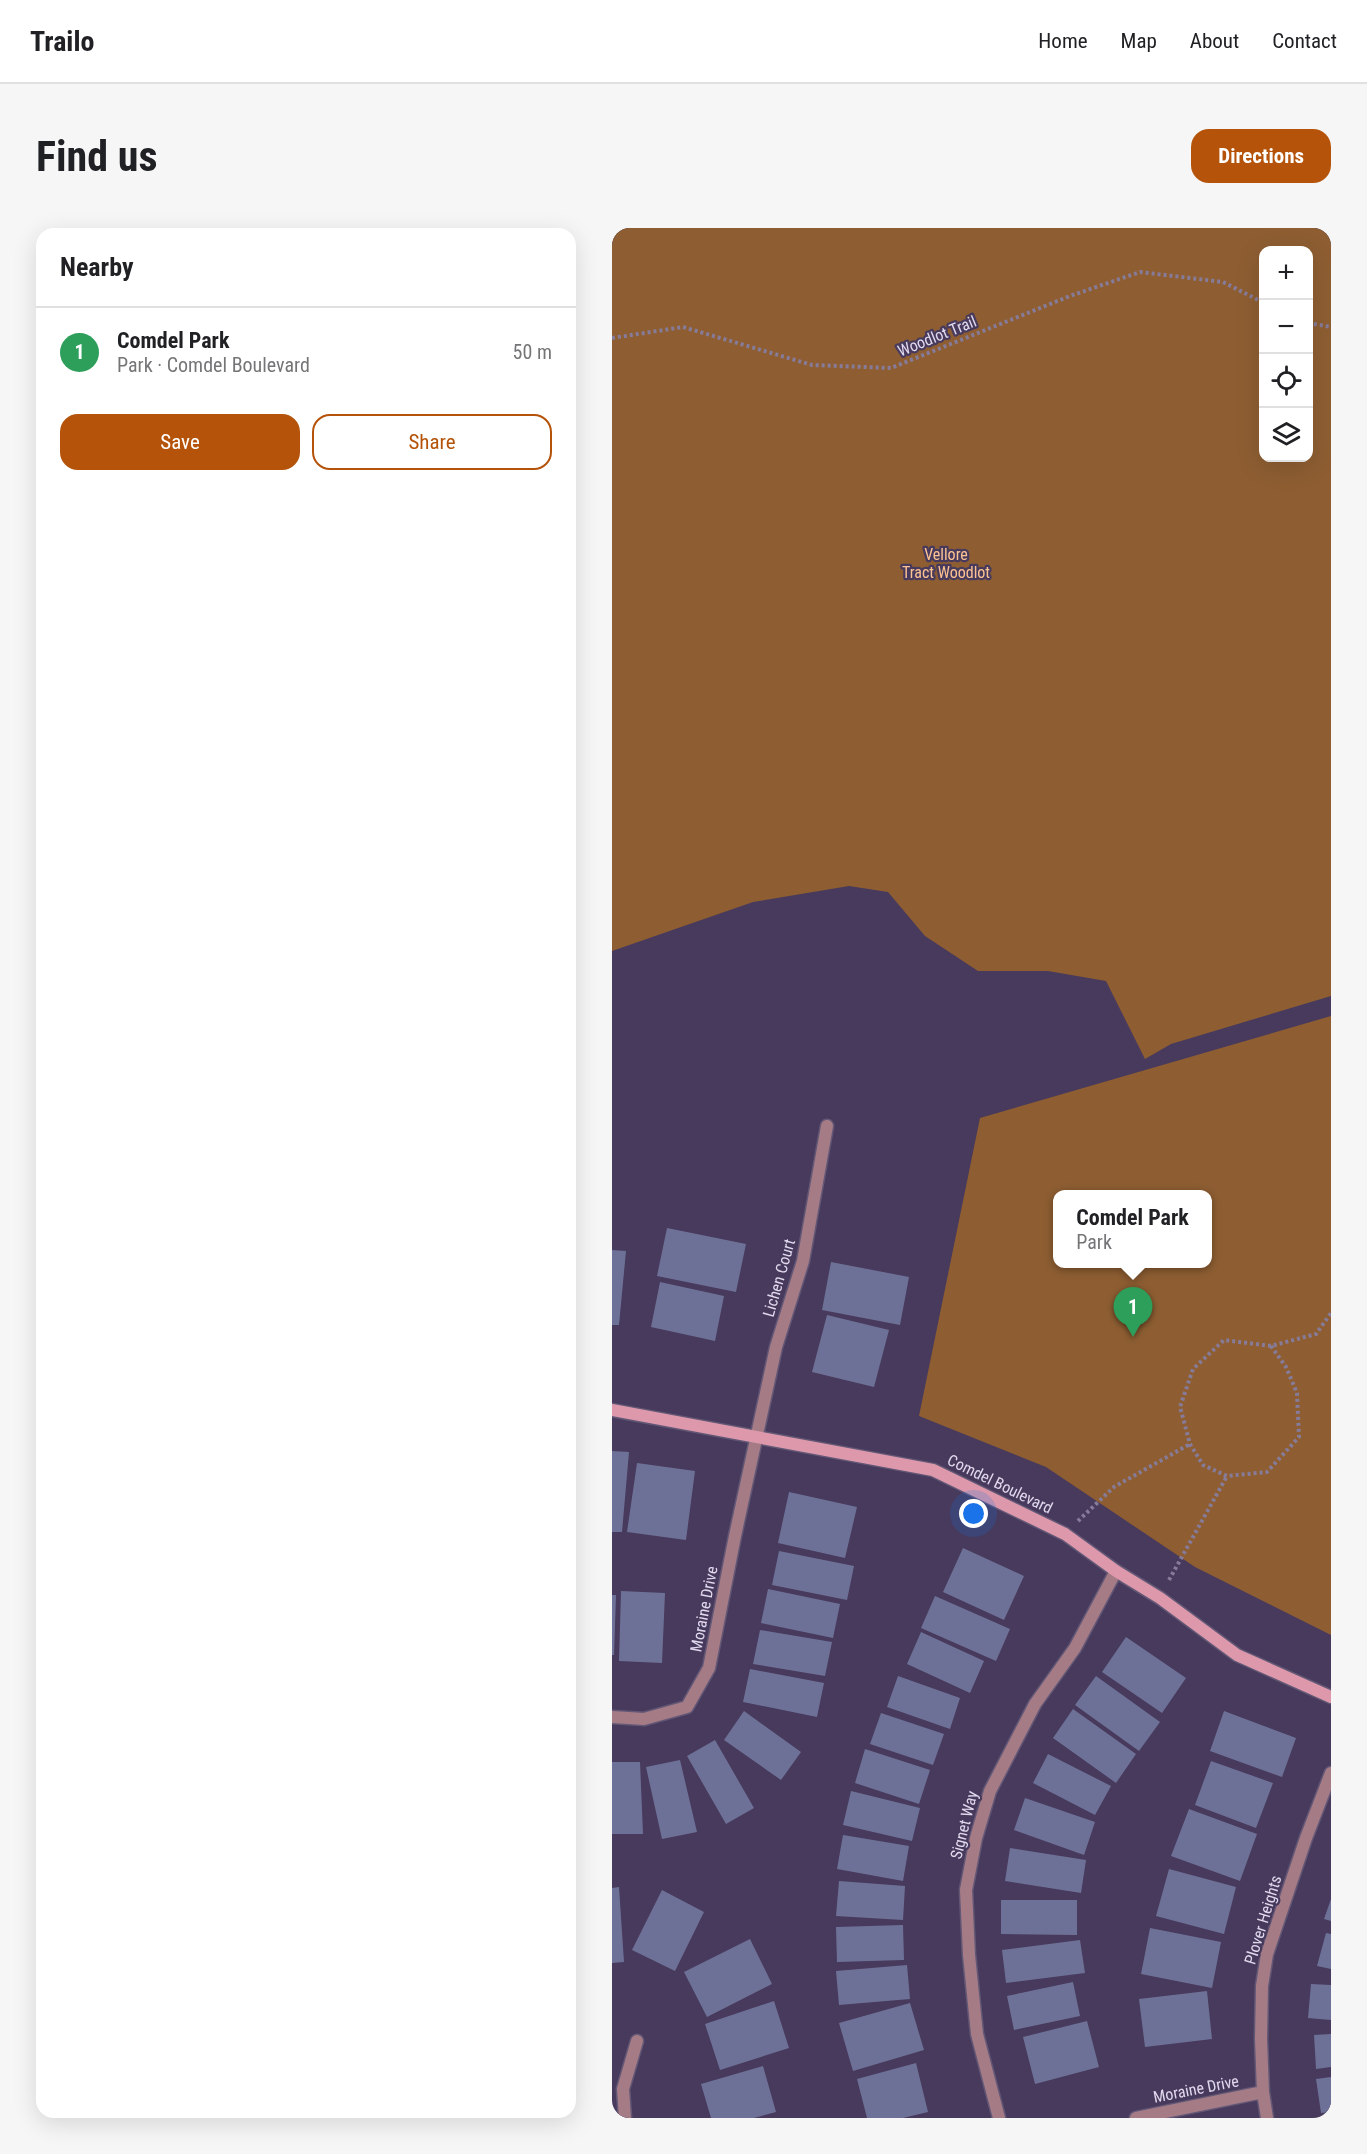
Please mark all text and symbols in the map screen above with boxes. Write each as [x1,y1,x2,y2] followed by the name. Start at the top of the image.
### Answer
[30,25,94,58] text: Trailo
[1038,29,1088,53] text: Home
[1121,29,1157,53] text: Map
[1190,29,1239,53] text: About
[1272,29,1337,53] text: Contact
[1191,129,1331,183] button: Directions
[36,132,157,181] text: Find us
[1259,246,1313,462] map controls
[1259,246,1313,300] button: +
[60,252,134,282] text: Nearby
[1259,300,1313,354] button: −
[895,312,979,360] street label: Woodlot Trail
[117,328,229,353] text: Comdel Park
[74,340,85,364] text: 1
[513,340,552,364] text: 50 m
[117,353,310,377] text: Park · Comdel Boulevard
[1259,354,1313,408] button: locate
[1259,408,1313,462] button: layers
[60,414,300,470] button: Save
[312,414,552,470] button: Share
[902,545,990,582] park label: Vellore Tract Woodlot
[1053,1190,1212,1268] popup
[1076,1205,1189,1230] text: Comdel Park
[1076,1230,1112,1254] text: Park
[759,1237,799,1319] street label: Lichen Court
[1114,1288,1152,1337] pin: 1
[944,1450,1056,1518] street label: Comdel Boulevard
[959,1499,988,1528] your location
[686,1565,722,1653] street label: Moraine Drive
[946,1789,982,1861] street label: Signet Way
[1240,1873,1286,1967] street label: Plover Heights
[1152,2071,1240,2107] street label: Moraine Drive

